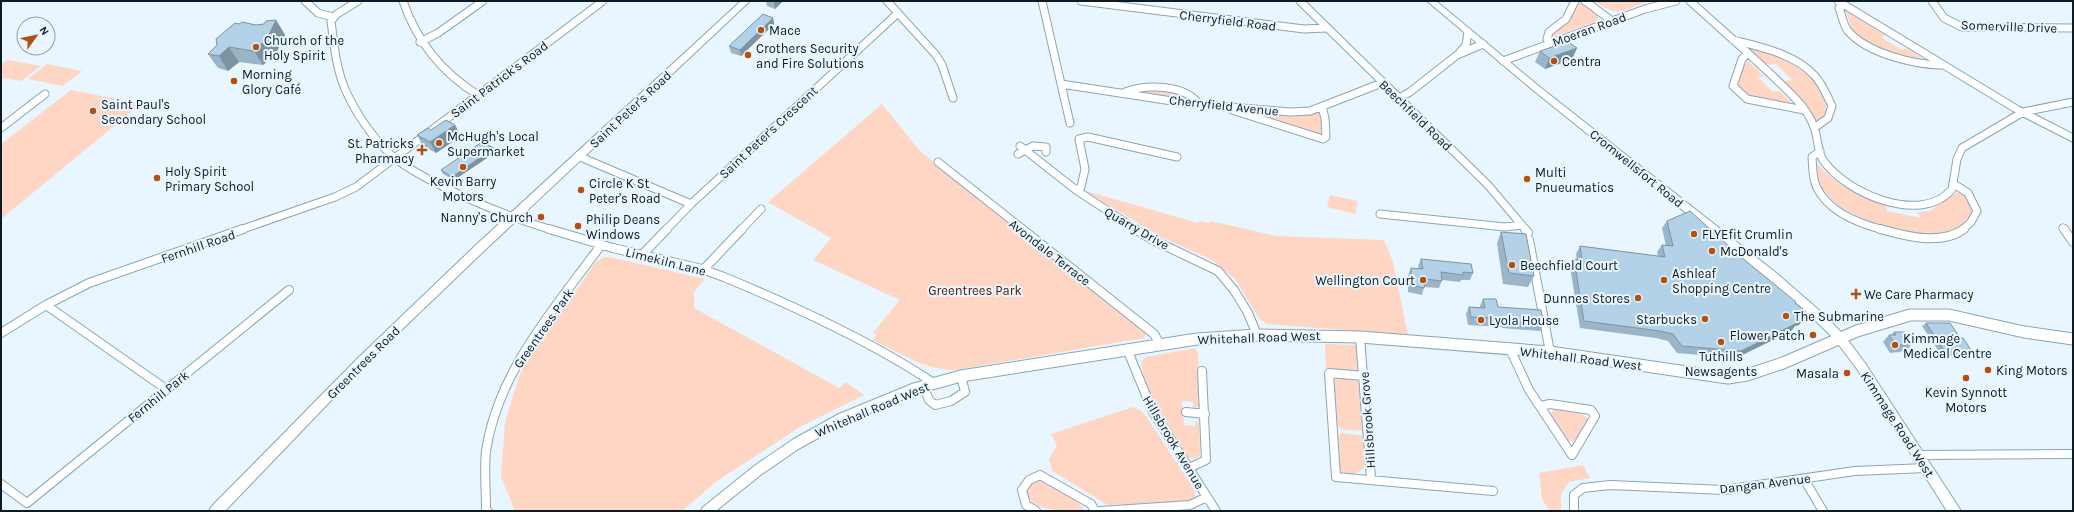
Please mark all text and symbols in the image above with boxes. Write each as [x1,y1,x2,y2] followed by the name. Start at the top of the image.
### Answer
[1179,7,1277,34] street label: Cherryfield Road
[1550,9,1628,50] street label: Moeran Road
[16,16,56,56] north arrow
[1961,17,2058,36] street label: Somerville Drive
[769,23,801,38] place label: Mace
[36,24,52,38] text: N
[756,25,766,35] marker: Mace
[264,33,344,63] place label: Church of the Holy Spirit
[448,38,551,121] street label: Saint Patrick's Road
[756,41,864,71] place label: Crothers Security and Fire Solutions
[251,42,261,52] marker: Church of the Holy Spirit
[743,50,753,60] marker: Crothers Security and Fire Solutions
[1562,54,1601,69] place label: Centra
[1549,56,1559,66] marker: Centra
[242,67,302,97] place label: Morning Glory Café
[586,68,674,151] street label: Saint Peter's Road
[229,76,239,86] marker: Morning Glory Café
[1376,77,1455,154] street label: Beechfield Road
[716,83,821,182] street label: Saint Peter's Crescent
[1168,92,1280,119] street label: Cherryfield Avenue
[101,97,206,127] place label: Saint Paul's Secondary School
[88,106,98,116] marker: Saint Paul's Secondary School
[1587,126,1686,211] street label: Cromwellsfort Road
[447,129,539,159] place label: McHugh's Local Supermarket
[347,136,414,166] place label: St. Patricks Pharmacy
[434,138,444,148] marker: McHugh's Local Supermarket
[417,145,427,155] marker: St. Patricks Pharmacy
[458,162,468,172] marker: Kevin Barry Motors
[165,164,254,194] place label: Holy Spirit Primary School
[1535,165,1614,195] place label: Multi Pnueumatics
[152,173,162,183] marker: Holy Spirit Primary School
[430,174,496,204] place label: Kevin Barry Motors
[1522,174,1532,184] marker: Multi Pnueumatics
[589,176,661,206] place label: Circle K St Peter's Road
[576,185,586,195] marker: Circle K St Peter's Road
[1102,204,1172,253] street label: Quarry Drive
[441,210,533,225] place label: Nanny's Church
[536,212,546,222] marker: Nanny's Church
[586,212,660,242] place label: Philip Deans Windows
[1006,216,1094,289] street label: Avondale Terrace
[573,221,583,231] marker: Philip Deans Windows
[159,227,237,266] street label: Fernhill Road
[1702,227,1793,242] place label: FLYEfit Crumlin
[1689,229,1699,239] marker: FLYEfit Crumlin
[624,244,708,279] street label: Limekiln Lane
[1720,244,1789,259] place label: McDonald's
[1707,246,1717,256] marker: McDonald's
[1520,258,1618,273] place label: Beechfield Court
[1507,260,1517,270] marker: Beechfield Court
[1672,266,1771,296] place label: Ashleaf Shopping Centre
[1315,273,1415,288] place label: Wellington Court
[1418,275,1428,285] marker: Wellington Court
[1659,275,1669,285] marker: Ashleaf Shopping Centre
[928,283,1022,298] park label: Greentrees Park
[510,286,576,371] street label: Greentrees Park
[1864,287,1974,302] place label: We Care Pharmacy
[1851,289,1861,299] marker: We Care Pharmacy
[1543,291,1630,306] place label: Dunnes Stores
[1633,293,1643,303] marker: Dunnes Stores
[1794,309,1884,324] place label: The Submarine
[1781,311,1791,321] marker: The Submarine
[1636,312,1697,327] place label: Starbucks
[1489,313,1559,328] place label: Lyola House
[1700,314,1710,324] marker: Starbucks
[1476,315,1486,325] marker: Lyola House
[324,323,403,402] street label: Greentrees Road
[1197,328,1321,347] street label: Whitehall Road West
[1730,328,1805,343] place label: Flower Patch
[1808,330,1818,340] marker: Flower Patch
[1903,331,1992,361] place label: Kimmage Medical Centre
[1716,337,1726,347] marker: Tuthills Newsagents
[1890,340,1900,350] marker: Kimmage Medical Centre
[1519,344,1643,373] street label: Whitehall Road West
[1685,349,1757,379] place label: Tuthills Newsagents
[1996,363,2068,378] place label: King Motors
[1983,365,1993,375] marker: King Motors
[1796,366,1839,381] place label: Masala
[125,367,192,426] street label: Fernhill Park
[1842,368,1852,378] marker: Masala
[1858,369,1937,480] street label: Kimmage Road West
[1357,371,1378,469] street label: Hillsbrook Grove
[1961,373,1971,383] marker: Kevin Synnott Motors
[813,379,932,440] street label: Whitehall Road West
[1925,385,2007,415] place label: Kevin Synnott Motors
[1140,393,1208,492] street label: Hillsbrook Avenue
[1719,470,1812,497] street label: Dangan Avenue

